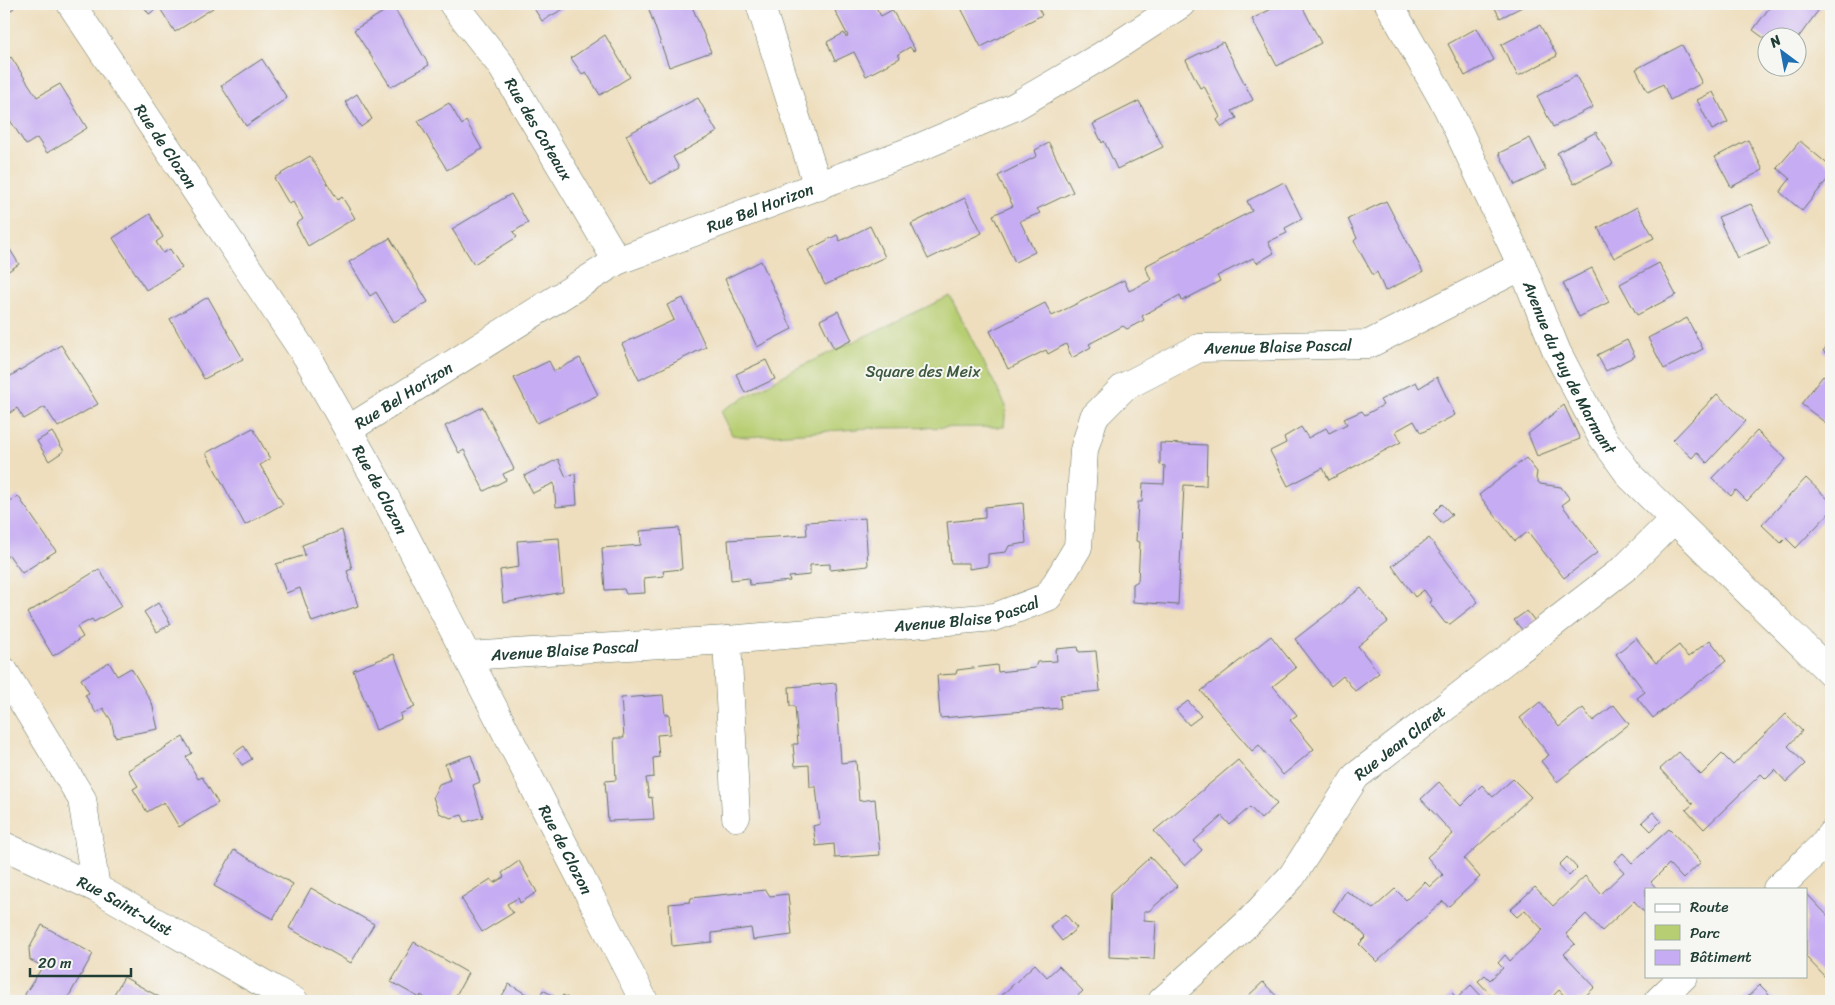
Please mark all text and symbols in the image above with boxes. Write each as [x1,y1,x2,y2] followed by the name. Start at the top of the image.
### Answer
[1758,28,1808,78] north arrow
[1764,28,1786,55] text: N
[496,72,581,187] street label: Rue des Coteaux
[126,98,205,196] street label: Rue de Clozon
[703,174,818,241] street label: Rue Bel Horizon
[1514,275,1624,461] street label: Avenue du Puy de Marmant
[1203,330,1352,363] street label: Avenue Blaise Pascal
[348,353,459,437] street label: Rue Bel Horizon
[866,357,981,386] park label: Square des Meix
[344,439,416,540] street label: Rue de Clozon
[892,587,1044,641] street label: Avenue Blaise Pascal
[489,631,640,670] street label: Avenue Blaise Pascal
[1347,698,1452,788] street label: Rue Jean Claret
[530,799,601,900] street label: Rue de Clozon
[72,867,178,944] street label: Rue Saint-Just
[1645,888,1808,978] legend
[1690,894,1729,920] text: Route
[1690,920,1720,946] text: Parc
[1690,944,1752,970] text: Bâtiment
[30,945,131,977] scale bar
[38,950,72,976] text: 20 m

